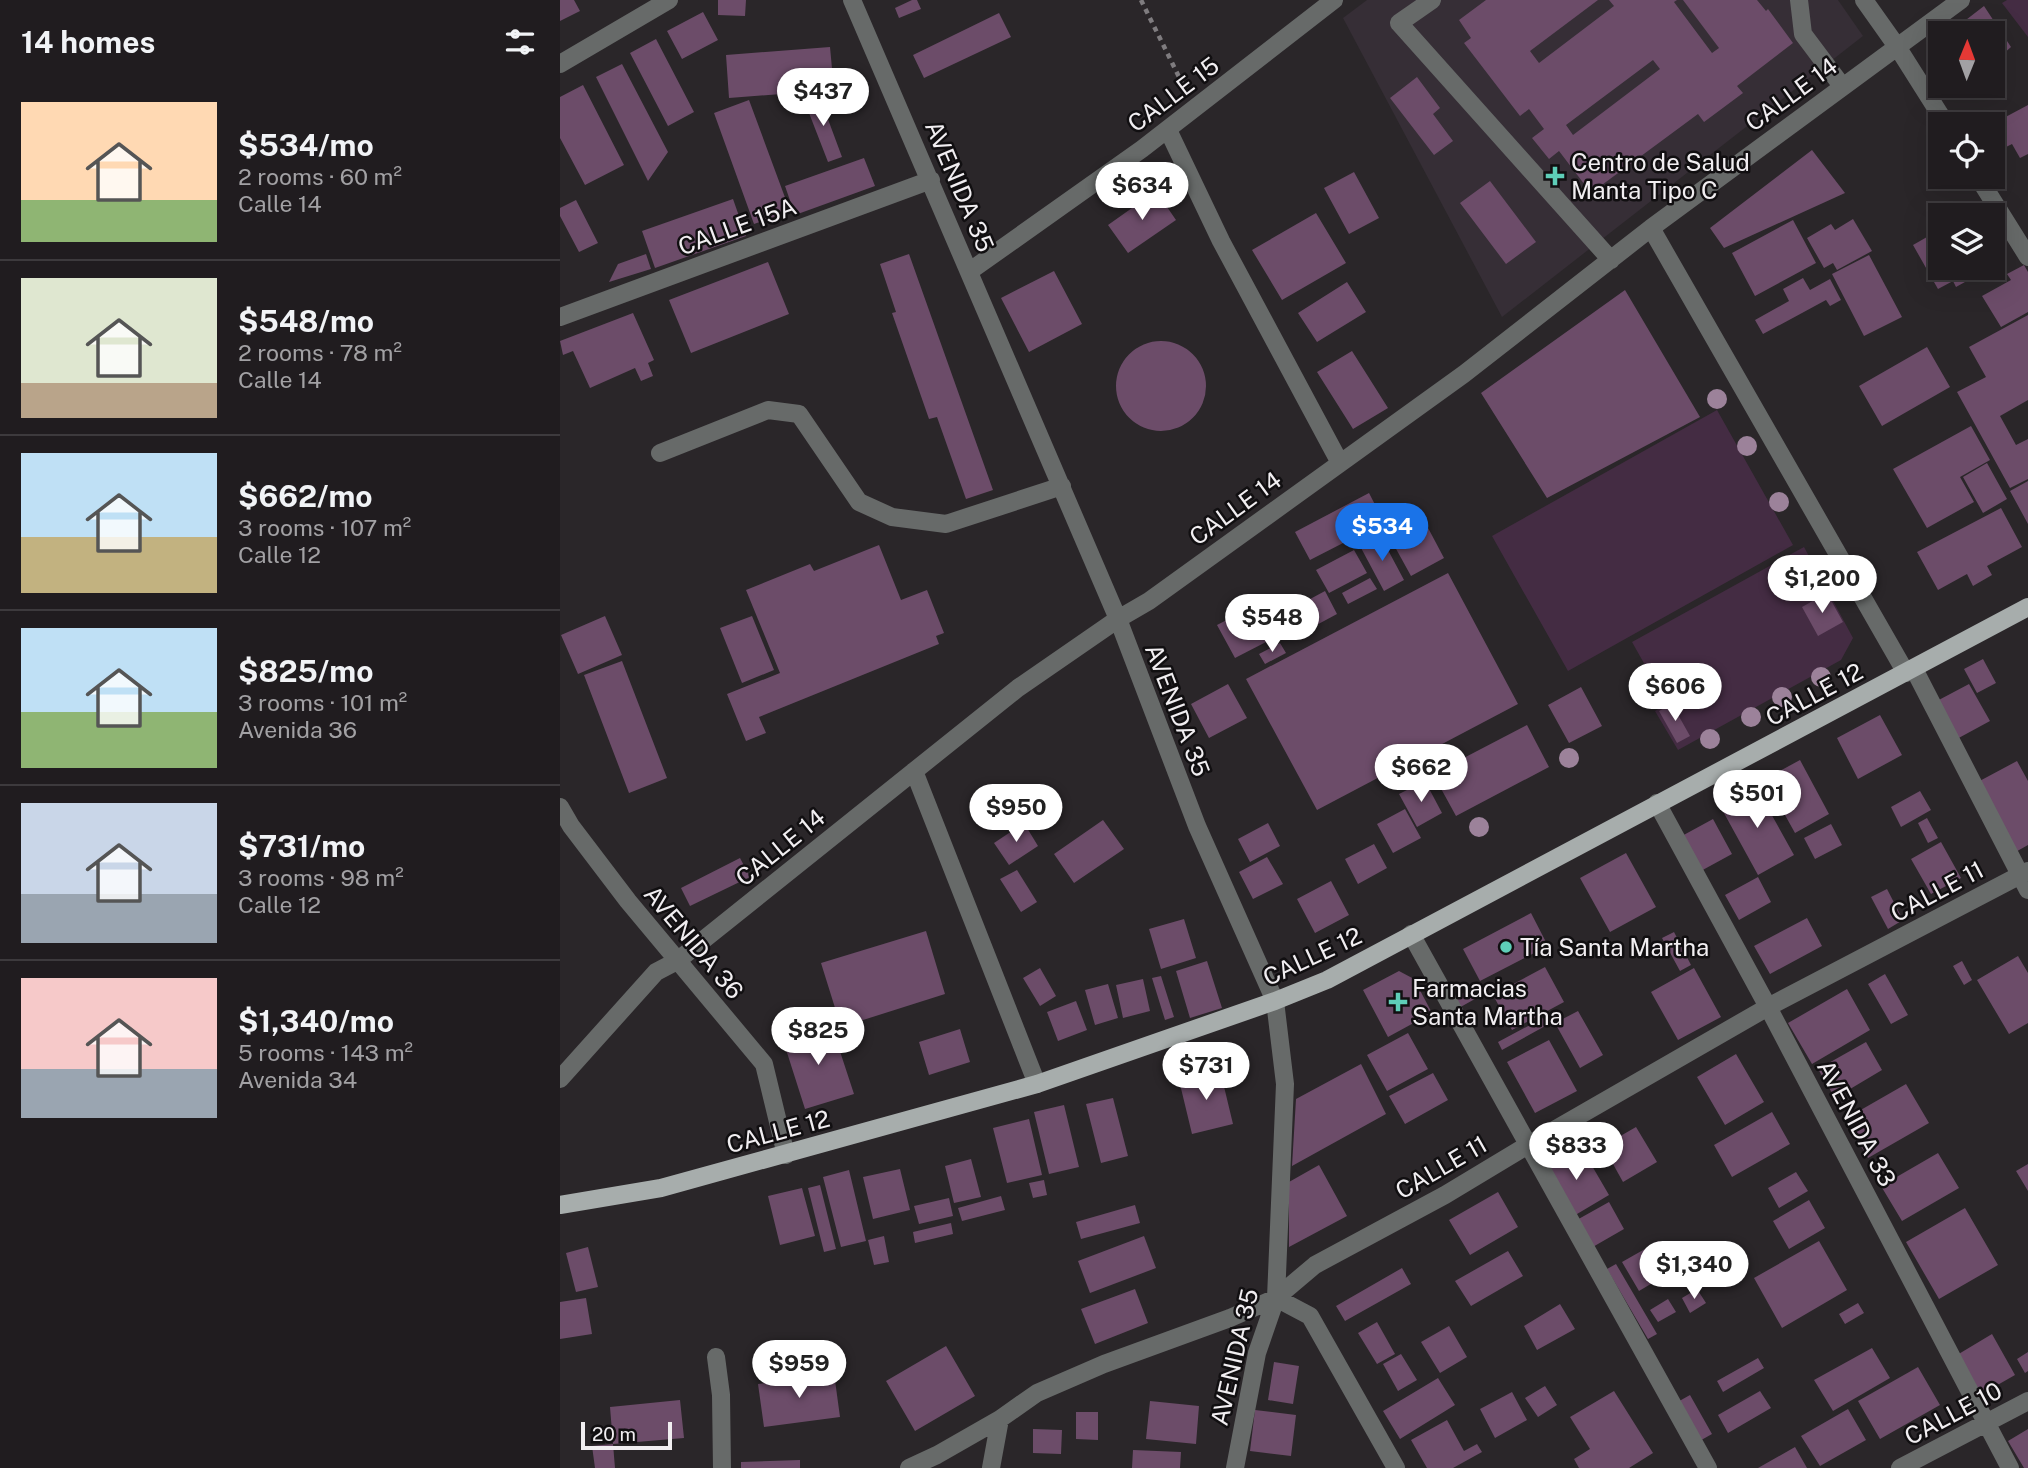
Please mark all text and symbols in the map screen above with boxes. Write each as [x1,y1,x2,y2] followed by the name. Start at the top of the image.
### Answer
[1928,21,2006,98] north arrow
[1928,21,2005,280] map controls
[501,23,539,61] icon: filters
[21,24,155,60] text: 14 homes
[1122,51,1224,137] street label: CALLE 15
[1740,51,1842,137] street label: CALLE 14
[782,68,864,128] pin: $437
[793,77,853,104] text: $437
[1928,112,2005,189] button: locate
[920,116,1000,256] street label: AVENIDA 35
[238,127,374,163] text: $534/mo
[77,130,161,214] icon: home
[1571,148,1750,204] place label: Centro de Salud Manta Tipo C
[1101,162,1183,222] pin: $634
[238,163,402,190] text: 2 rooms · 60 m²
[1545,166,1565,186] marker: Centro de Salud Manta Tipo C
[1111,171,1173,198] text: $634
[238,190,322,217] text: Calle 14
[674,192,800,260] street label: CALLE 15A
[1928,203,2005,280] button: layers
[238,303,374,339] text: $548/mo
[77,306,161,390] icon: home
[238,339,402,366] text: 2 rooms · 78 m²
[238,366,322,393] text: Calle 14
[1184,465,1286,551] street label: CALLE 14
[238,478,373,514] text: $662/mo
[77,481,161,565] icon: home
[1341,504,1423,563] pin: $534
[1351,512,1413,539] text: $534
[238,514,411,541] text: 3 rooms · 107 m²
[238,541,321,568] text: Calle 12
[1765,556,1879,615] pin: $1,200
[1784,564,1860,591] text: $1,200
[1231,594,1313,654] pin: $548
[1241,603,1303,630] text: $548
[1140,640,1216,780] street label: AVENIDA 35
[238,653,373,689] text: $825/mo
[77,656,161,740] icon: home
[1761,657,1867,731] street label: CALLE 12
[1634,664,1716,723] pin: $606
[1645,672,1705,699] text: $606
[238,689,407,716] text: 3 rooms · 101 m²
[238,716,357,743] text: Avenida 36
[1380,744,1462,804] pin: $662
[1391,753,1451,780] text: $662
[1716,770,1798,830] pin: $501
[1729,779,1785,806] text: $501
[975,784,1057,844] pin: $950
[985,793,1047,820] text: $950
[730,803,830,891] street label: CALLE 14
[238,828,365,864] text: $731/mo
[77,831,161,915] icon: home
[1886,855,1988,927] street label: CALLE 11
[238,864,404,891] text: 3 rooms · 98 m²
[639,880,749,1004] street label: AVENIDA 36
[238,891,321,918] text: Calle 12
[1258,921,1366,991] street label: CALLE 12
[1520,933,1709,961] place label: Tía Santa Martha
[1498,939,1514,955] marker: Tía Santa Martha
[1412,974,1563,1030] place label: Farmacias Santa Martha
[1390,994,1406,1010] marker: Farmacias Santa Martha
[238,1003,394,1039] text: $1,340/mo
[77,1006,161,1090] icon: home
[777,1007,859,1067] pin: $825
[787,1016,849,1043] text: $825
[238,1039,413,1066] text: 5 rooms · 143 m²
[1165,1042,1247,1102] pin: $731
[1179,1051,1233,1078] text: $731
[1812,1055,1902,1191] street label: AVENIDA 33
[238,1066,357,1093] text: Avenida 34
[723,1104,833,1158] street label: CALLE 12
[1535,1122,1617,1182] pin: $833
[1390,1130,1492,1204] street label: CALLE 11
[1545,1131,1607,1158] text: $833
[1637,1242,1751,1301] pin: $1,340
[1656,1250,1733,1277] text: $1,340
[1205,1286,1263,1428] street label: AVENIDA 35
[758,1340,840,1400] pin: $959
[768,1349,830,1376] text: $959
[1900,1376,2006,1450] street label: CALLE 10
[581,1419,672,1451] scale bar
[592,1423,636,1445] text: 20 m

